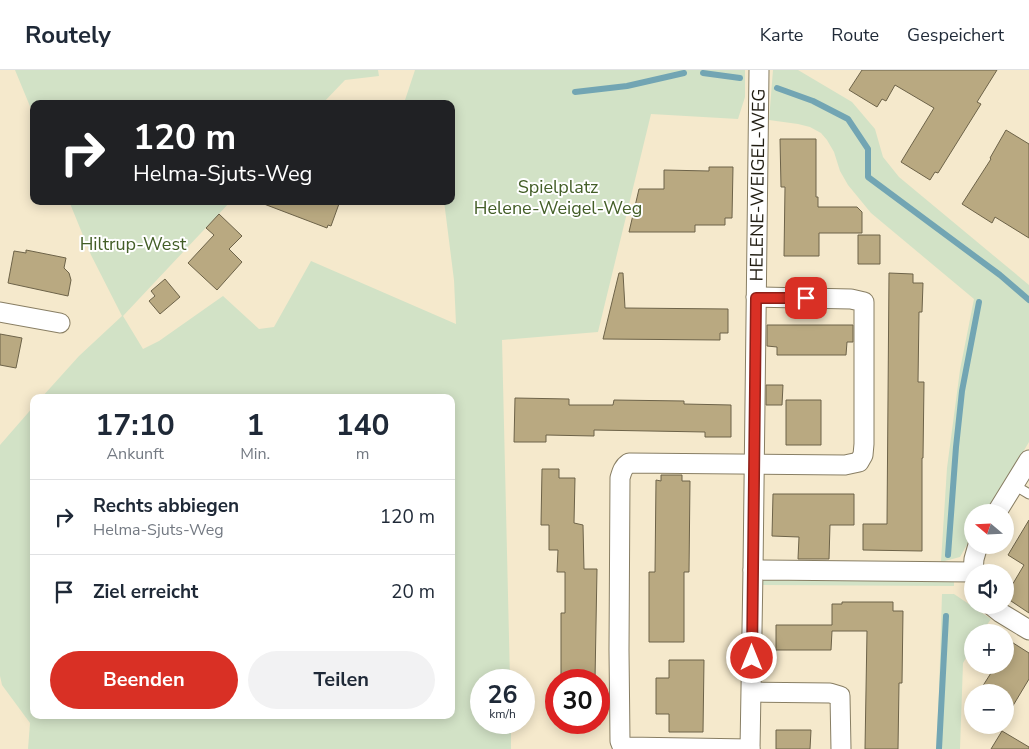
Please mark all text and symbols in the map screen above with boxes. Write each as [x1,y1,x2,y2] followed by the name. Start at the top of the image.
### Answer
[25,19,111,51] text: Routely
[760,23,803,47] text: Karte
[831,23,879,47] text: Route
[907,23,1004,47] text: Gespeichert
[744,88,771,282] street label: HELENE-WEIGEL-WEG
[133,114,236,161] text: 120 m
[50,120,115,185] icon: right
[133,159,313,189] text: Helma-Sjuts-Weg
[474,175,642,220] park label: Spielplatz Helene-Weigel-Weg
[80,232,187,256] park label: Hiltrup-West
[785,277,827,319] pin
[792,284,820,312] icon: arrive
[95,405,175,446] text: 17:10
[246,405,264,446] text: 1
[336,405,390,446] text: 140
[106,443,164,465] text: Ankunft
[240,443,270,465] text: Min.
[356,443,369,465] text: m
[93,493,239,519] text: Rechts abbiegen
[50,503,78,531] icon: right
[380,504,435,530] text: 120 m
[964,504,1014,554] north arrow
[964,504,1014,734] map controls
[93,519,224,541] text: Helma-Sjuts-Weg
[964,564,1014,614] button: sound
[50,578,78,606] icon: arrive
[93,579,198,605] text: Ziel erreicht
[391,579,435,605] text: 20 m
[964,624,1014,674] button: +
[725,631,777,683] position arrow
[50,651,238,709] button: Beenden
[248,651,435,709] button: Teilen
[545,669,610,734] speed limit sign: 30
[487,678,518,712] text: 26
[964,684,1014,734] button: −
[489,706,516,722] text: km/h

